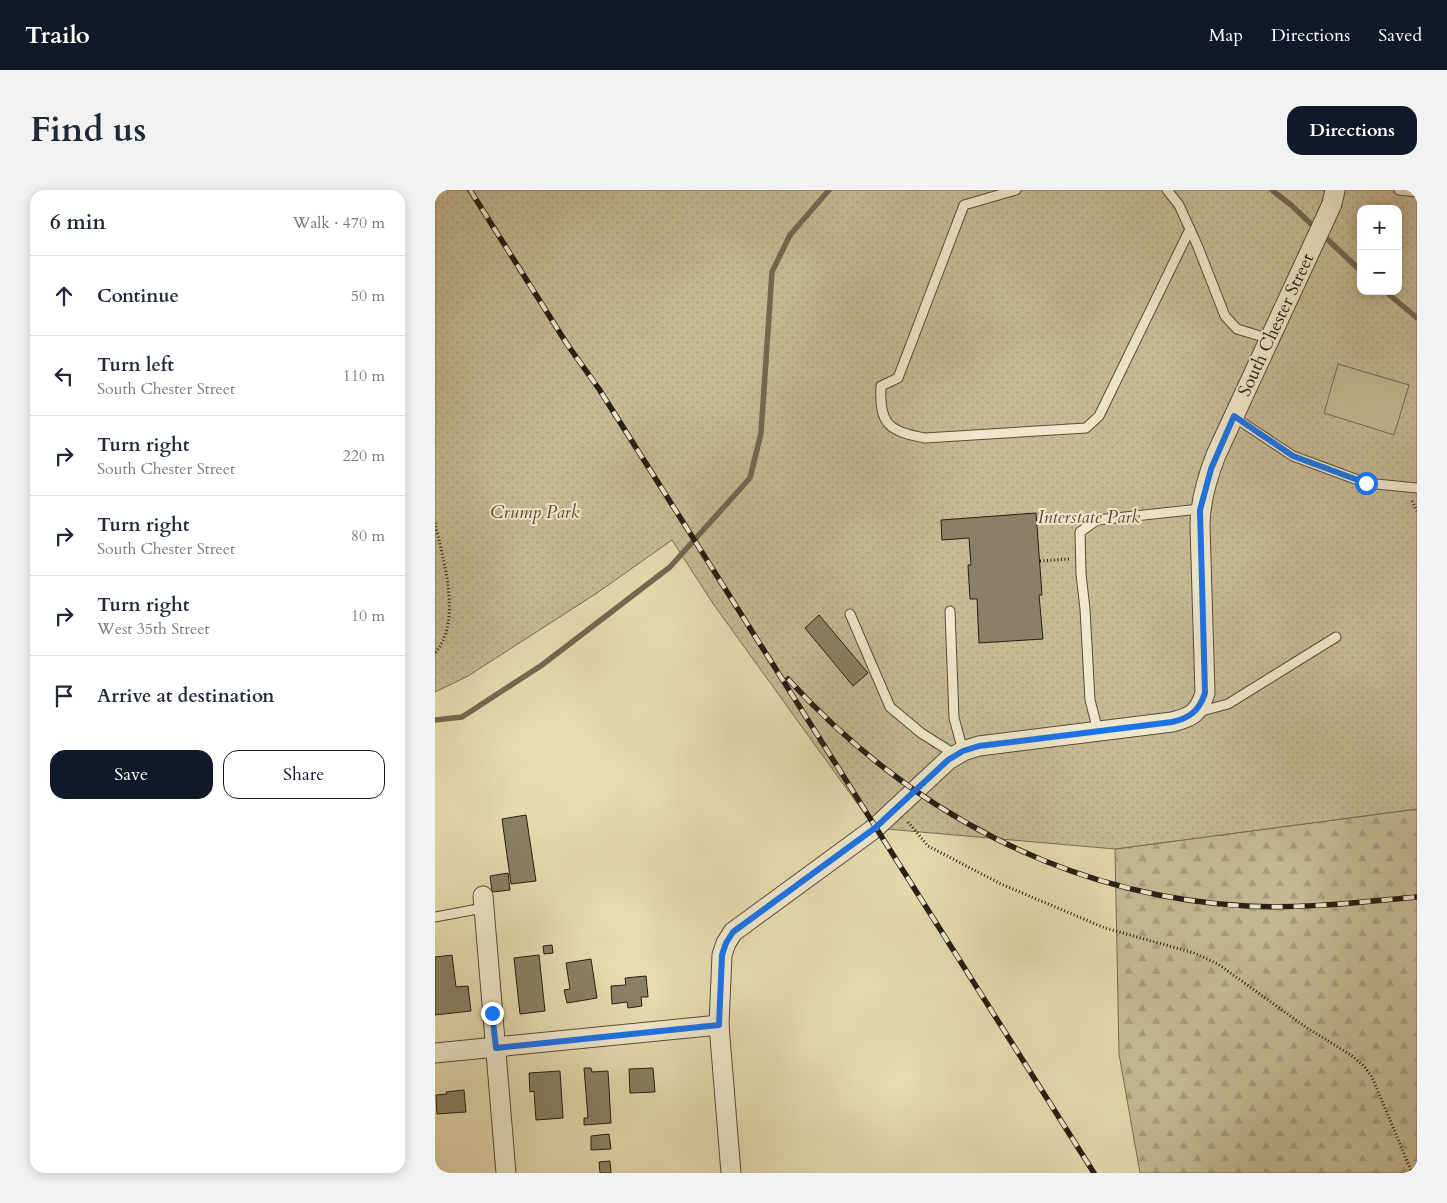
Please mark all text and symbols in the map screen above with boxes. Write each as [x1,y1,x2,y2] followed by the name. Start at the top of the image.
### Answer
[25,19,90,52] text: Trailo
[1209,23,1243,48] text: Map
[1271,23,1350,48] text: Directions
[1378,23,1422,48] text: Saved
[30,106,146,154] text: Find us
[1287,106,1417,155] button: Directions
[1357,205,1402,295] map controls
[1357,205,1402,250] button: +
[50,208,106,237] text: 6 min
[293,212,385,234] text: Walk · 470 m
[1232,249,1320,401] street label: South Chester Street
[1357,250,1402,295] button: −
[50,282,78,310] icon: ahead
[97,283,179,309] text: Continue
[351,285,385,307] text: 50 m
[97,352,174,378] text: Turn left
[50,362,78,390] icon: left
[343,365,385,387] text: 110 m
[97,378,235,400] text: South Chester Street
[97,432,189,458] text: Turn right
[50,442,78,470] icon: right
[343,445,385,467] text: 220 m
[97,458,235,480] text: South Chester Street
[1355,472,1378,495] route start
[490,500,580,525] park label: Crump Park
[1038,505,1140,530] park label: Interstate Park
[97,512,189,538] text: Turn right
[50,522,78,550] icon: right
[351,525,385,547] text: 80 m
[97,538,235,560] text: South Chester Street
[97,592,189,618] text: Turn right
[50,602,78,630] icon: right
[351,605,385,627] text: 10 m
[97,618,210,640] text: West 35th Street
[50,682,78,710] icon: arrive
[97,683,274,709] text: Arrive at destination
[50,750,213,799] button: Save
[223,750,385,799] button: Share
[481,1002,504,1025] route end

